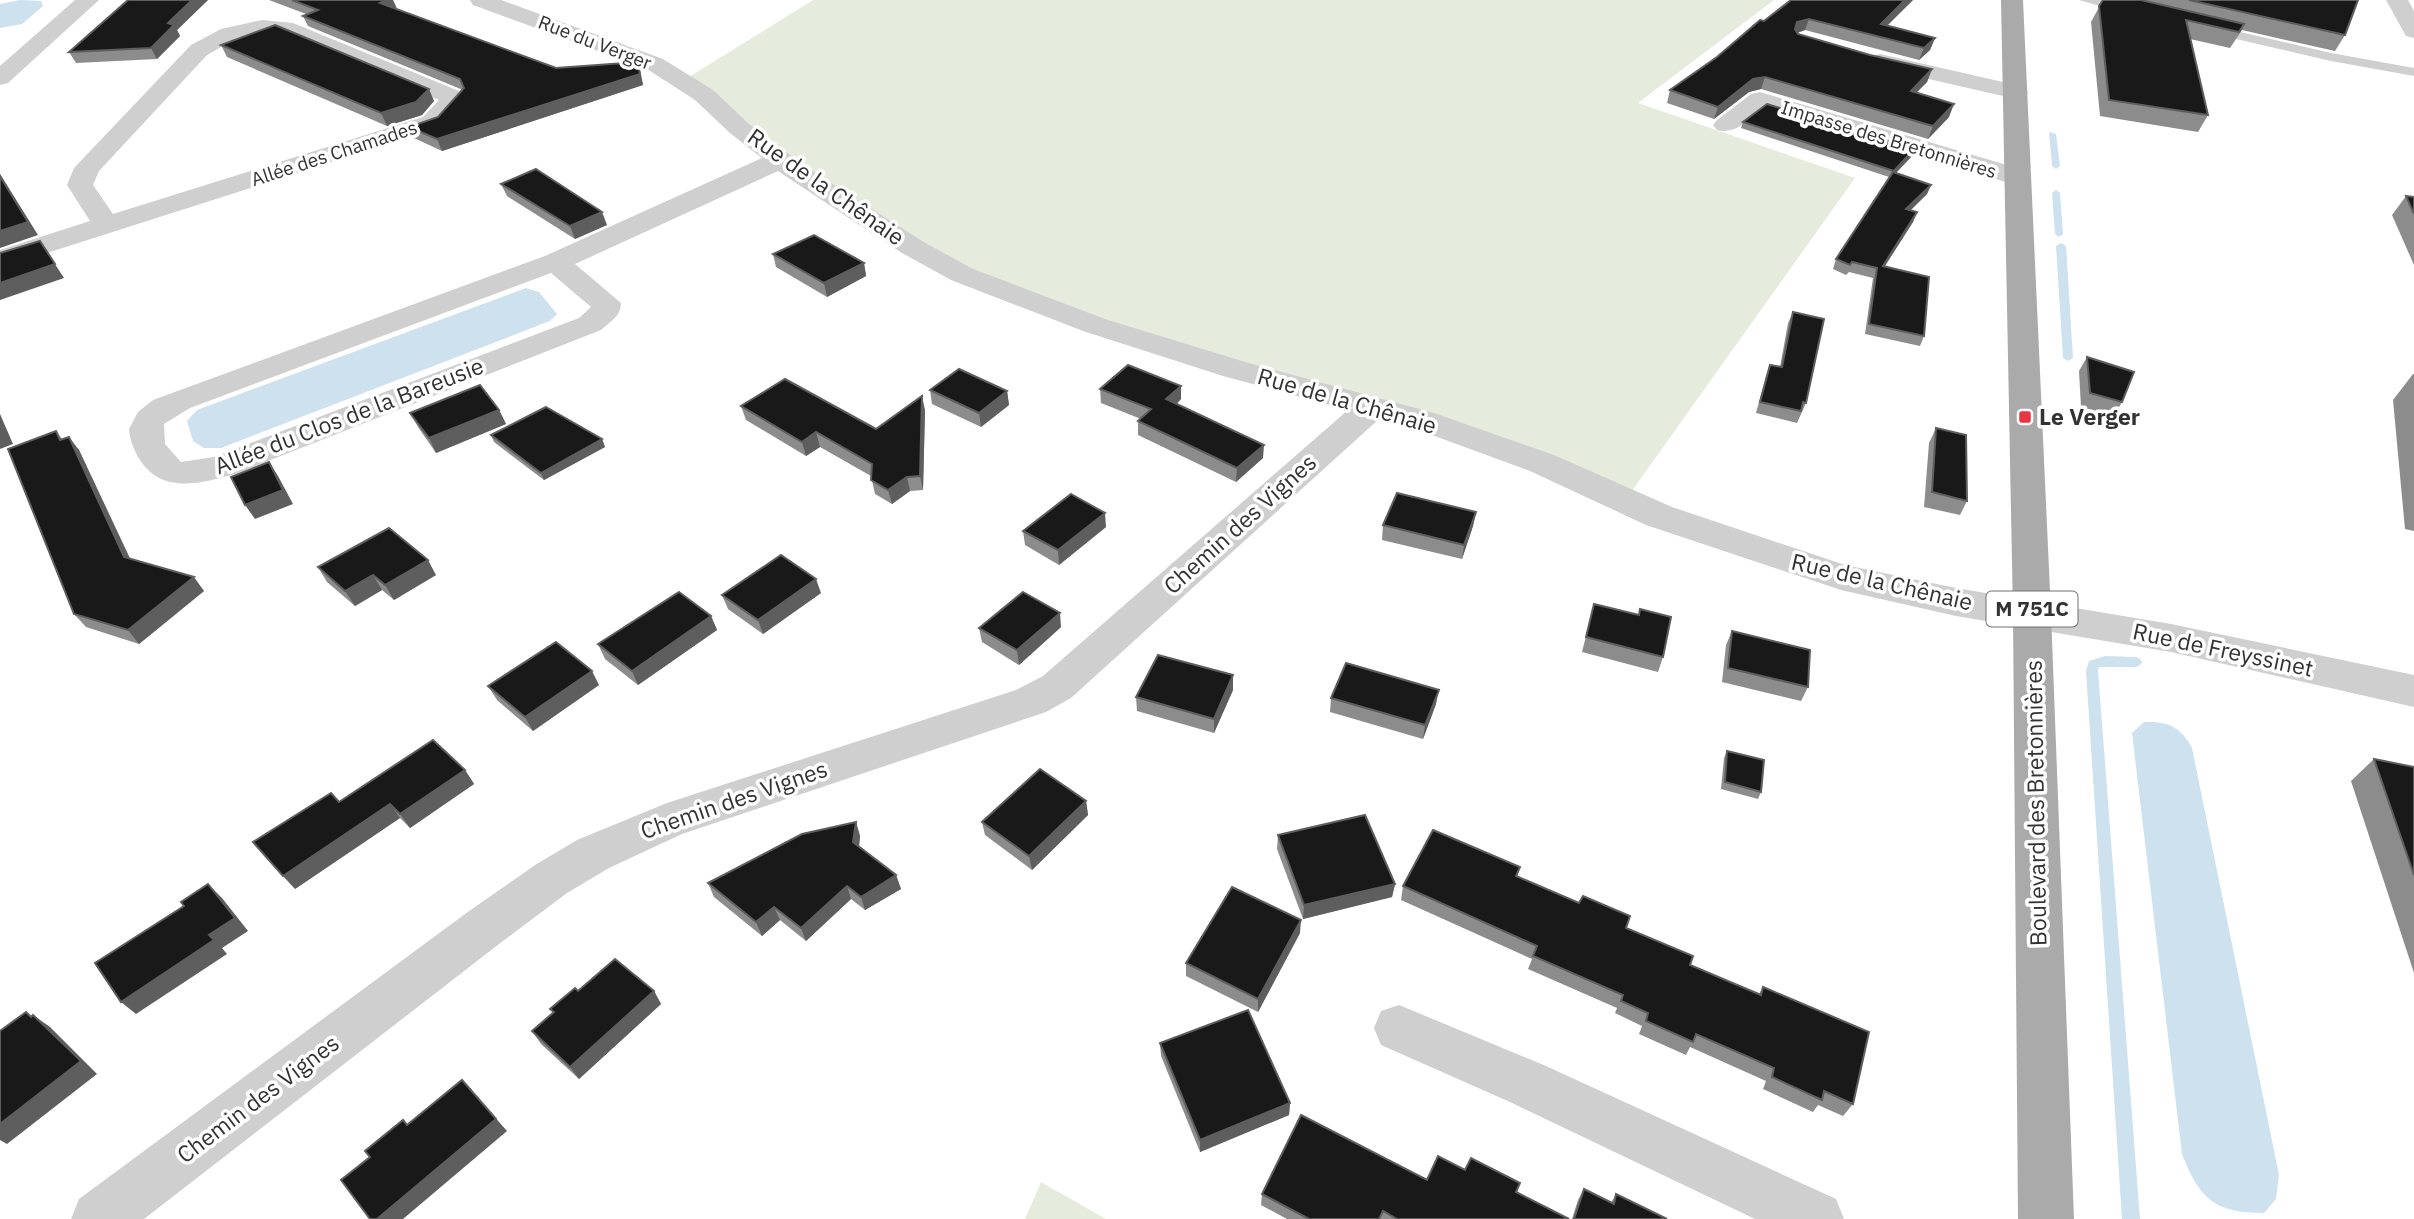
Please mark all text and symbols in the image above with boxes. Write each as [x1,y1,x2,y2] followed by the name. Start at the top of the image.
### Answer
[535,9,655,75] street label: Rue du Verger
[1778,95,2000,183] street label: Impasse des Bretonnières
[248,115,420,191] street label: Allée des Chamades
[742,121,911,251] street label: Rue de la Chênaie
[210,350,488,480] street label: Allée du Clos de la Bareusie
[1254,360,1440,440] street label: Rue de la Chênaie
[2039,401,2140,431] place label: Le Verger
[2017,409,2033,425] marker: Le Verger
[1157,447,1322,600] street label: Chemin des Vignes
[1789,546,1976,616] street label: Rue de la Chênaie
[1986,592,2078,626] road number: M 751C
[2130,615,2316,683] street label: Rue de Freyssinet
[2018,660,2052,946] street label: Boulevard des Bretonnières
[636,753,831,845] street label: Chemin des Vignes
[170,1027,345,1169] street label: Chemin des Vignes

